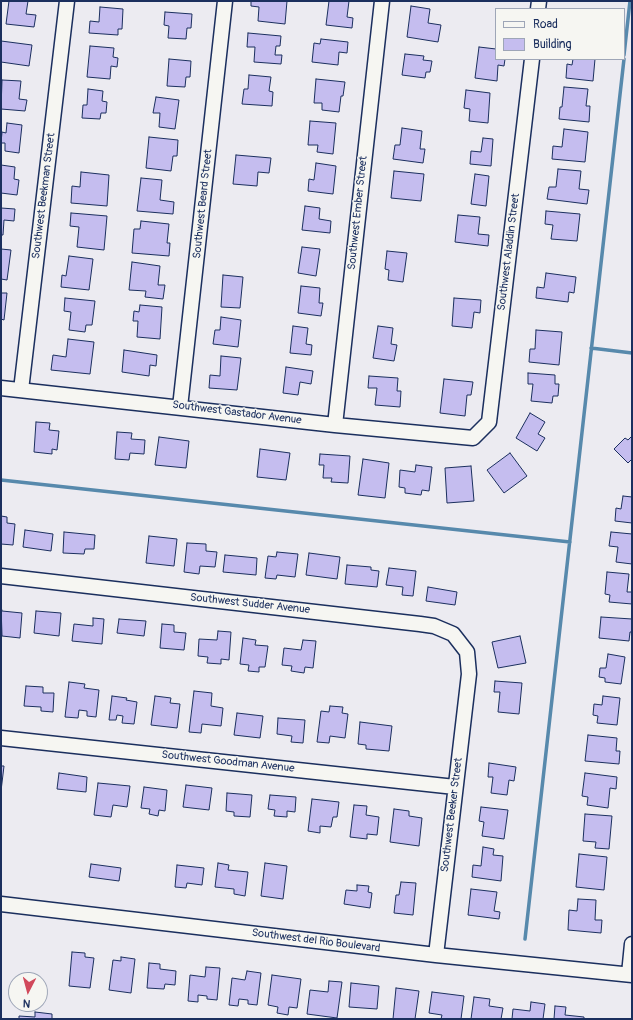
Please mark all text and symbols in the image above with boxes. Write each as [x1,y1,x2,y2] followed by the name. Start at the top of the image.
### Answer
[495,8,625,60] legend
[533,17,558,32] text: Road
[533,37,572,52] text: Building
[30,132,58,260] street label: Southwest Beekman Street
[191,149,215,259] street label: Southwest Beard Street
[345,155,371,271] street label: Southwest Ember Street
[495,193,523,311] street label: Southwest Aladdin Street
[172,399,302,427] street label: Southwest Gastador Avenue
[189,591,311,617] street label: Southwest Sudder Avenue
[161,748,295,776] street label: Southwest Goodman Avenue
[438,757,466,873] street label: Southwest Beeker Street
[251,927,381,955] street label: Southwest del Rio Boulevard
[8,972,48,1012] north arrow
[22,997,31,1010] text: N

